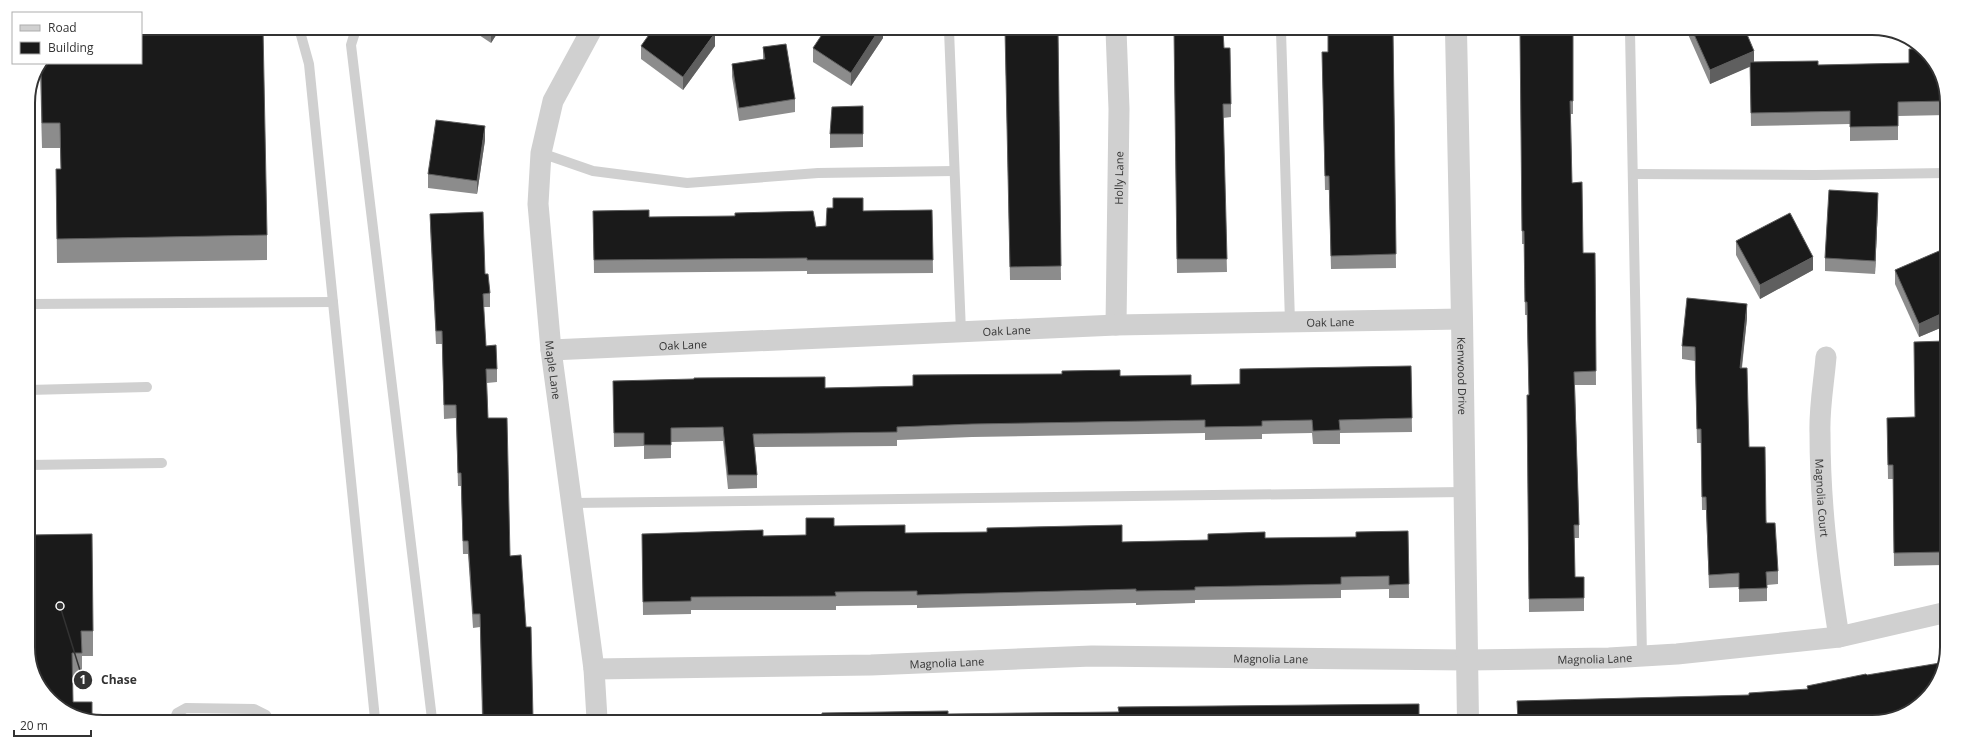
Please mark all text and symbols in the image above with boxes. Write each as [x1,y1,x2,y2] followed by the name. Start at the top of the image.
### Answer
[12,12,142,64] legend
[48,19,77,36] text: Road
[48,39,94,56] text: Building
[1110,151,1126,205] street label: Holly Lane
[1306,313,1355,329] street label: Oak Lane
[982,321,1031,338] street label: Oak Lane
[658,336,707,353] street label: Oak Lane
[1455,337,1471,415] street label: Kenwood Drive
[543,340,565,400] street label: Maple Lane
[1813,458,1833,538] street label: Magnolia Court
[1557,649,1633,666] street label: Magnolia Lane
[1233,650,1308,666] street label: Magnolia Lane
[909,653,985,671] street label: Magnolia Lane
[73,668,145,692] callout: Chase
[80,671,86,688] text: 1
[101,671,137,688] text: Chase
[14,712,91,738] scale bar
[20,717,48,734] text: 20 m

